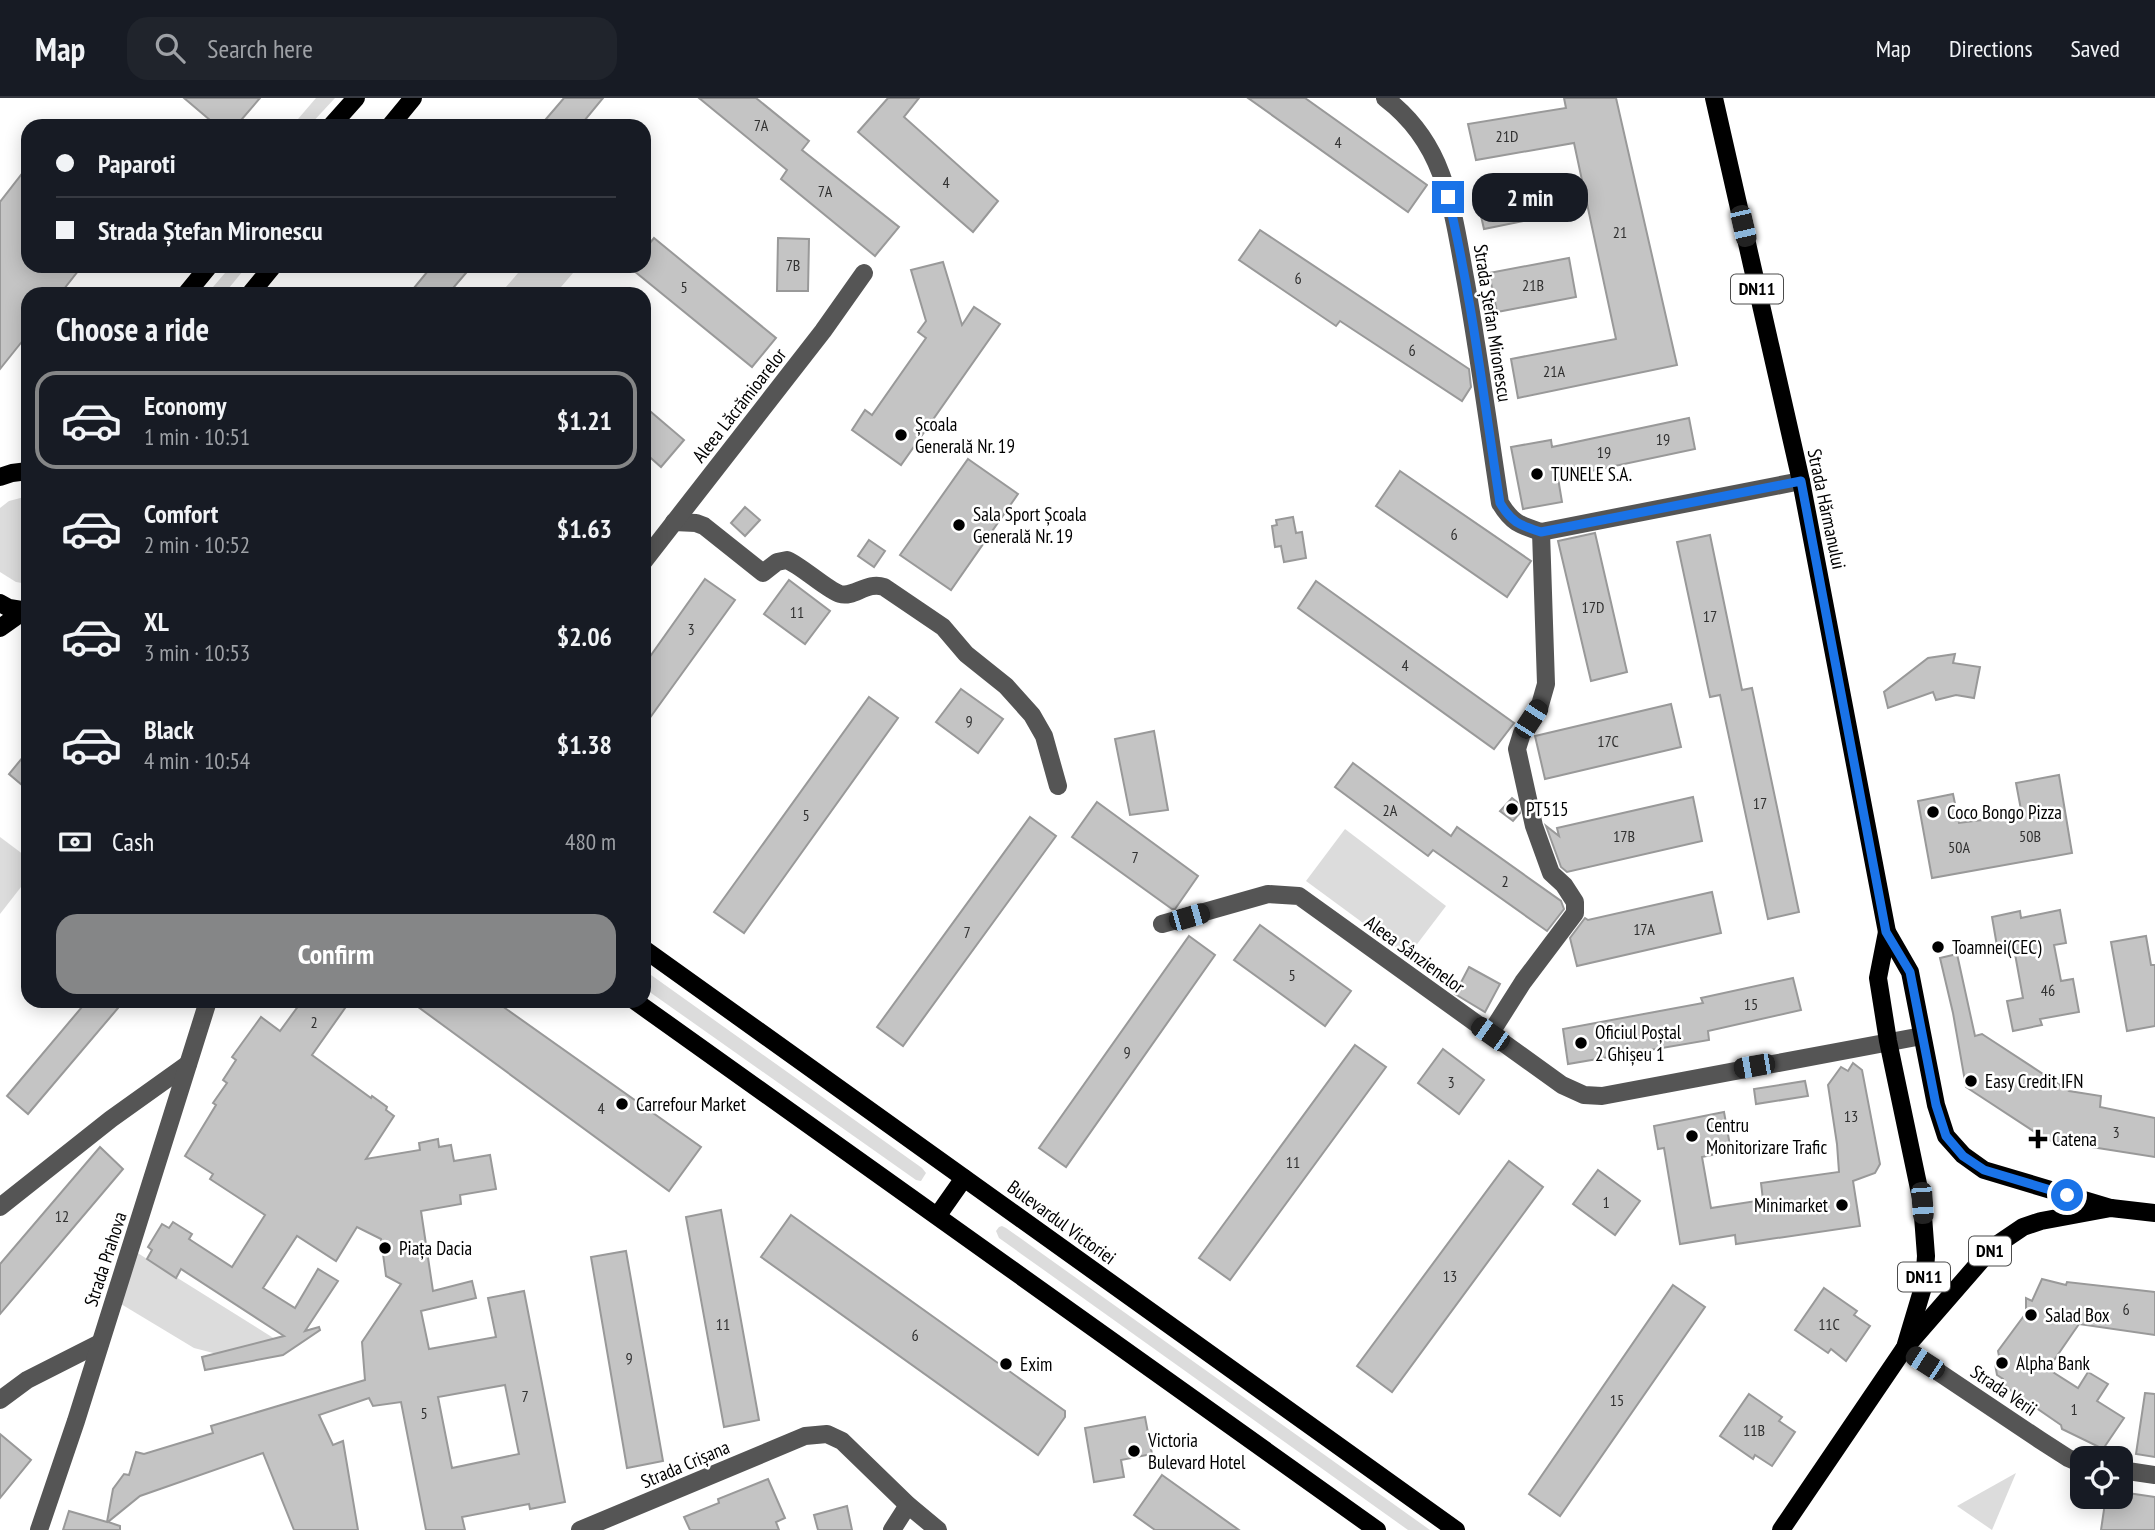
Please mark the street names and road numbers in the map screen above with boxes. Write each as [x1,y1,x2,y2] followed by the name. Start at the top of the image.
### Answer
[1469,243,1517,403] street label: Strada Ștefan Mironescu
[1731,274,1783,304] road number: DN11
[687,342,792,467] street label: Aleea Lăcrămioarelor
[1803,447,1851,571] street label: Strada Hărmanului
[1360,910,1470,999] street label: Aleea Sânzienelor
[1003,1175,1121,1269] street label: Bulevardul Victoriei
[78,1209,132,1309] street label: Strada Prahova
[1969,1236,2011,1266] road number: DN1
[1898,1262,1950,1292] road number: DN11
[1966,1359,2042,1421] street label: Strada Verii
[637,1435,733,1493] street label: Strada Crișana

